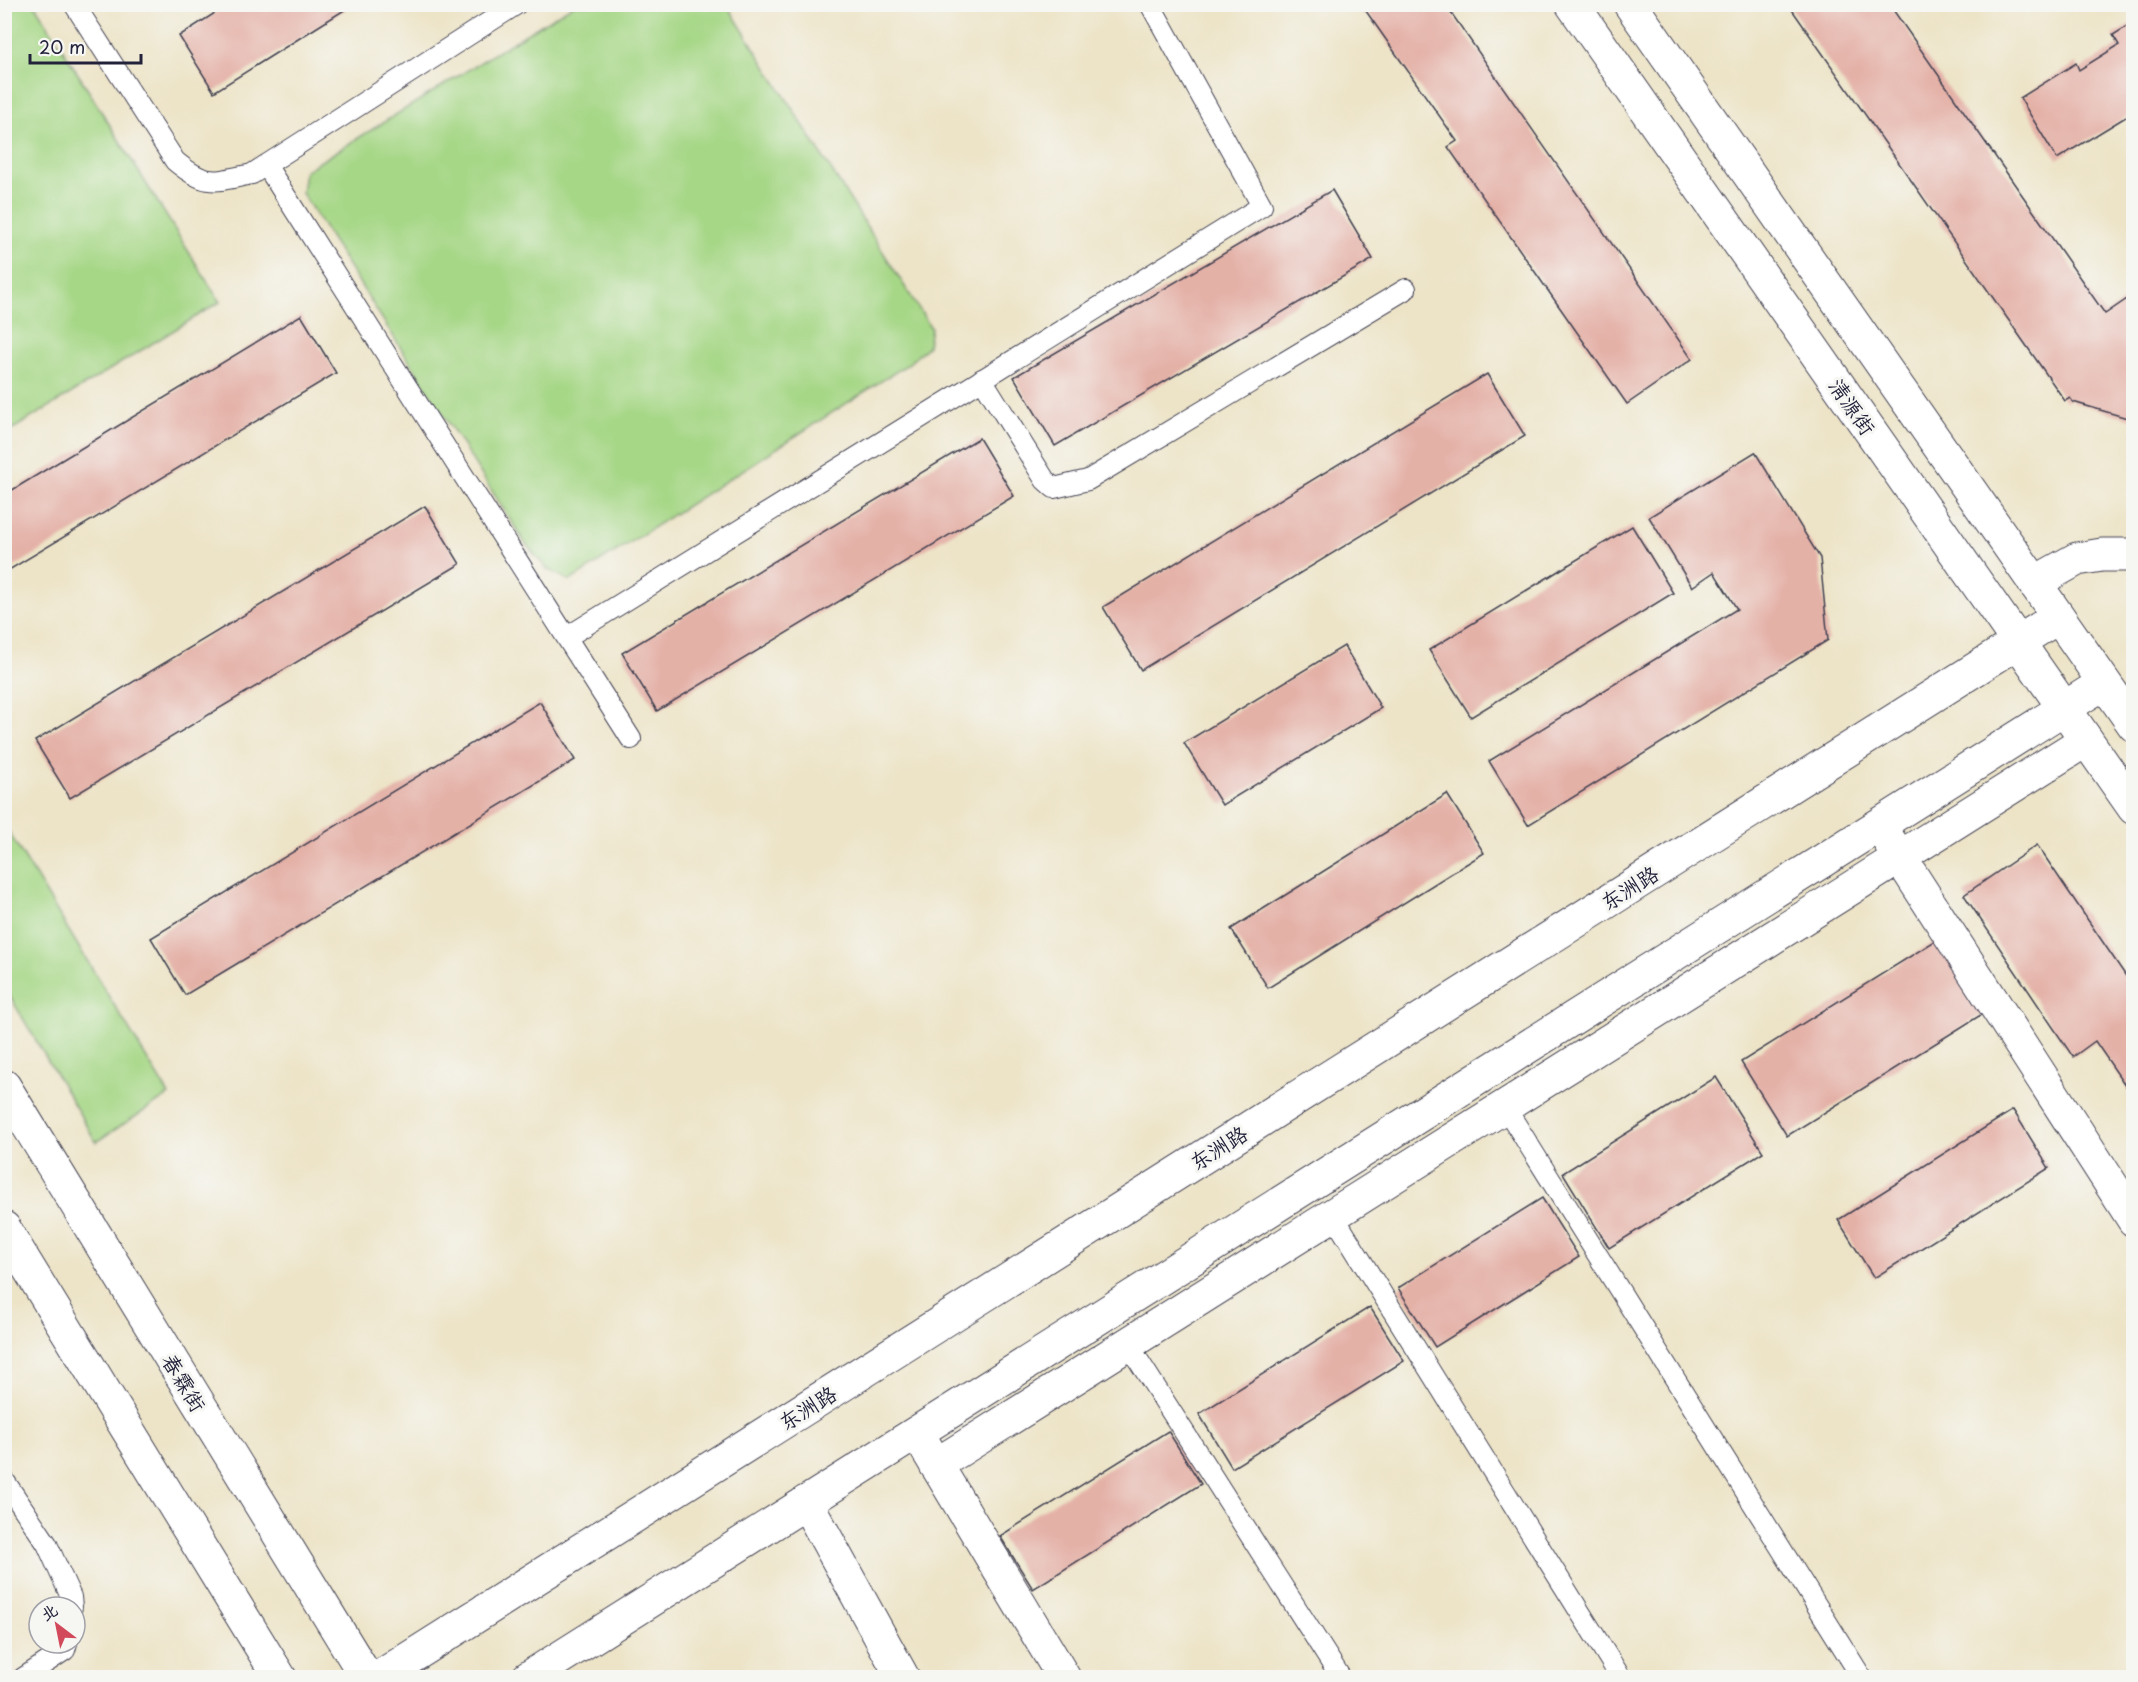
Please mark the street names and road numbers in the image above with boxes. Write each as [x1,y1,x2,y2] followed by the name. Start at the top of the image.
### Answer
[1822,371,1884,441] street label: 清源街
[1594,857,1664,917] street label: 东洲路
[1183,1117,1253,1177] street label: 东洲路
[155,1347,215,1417] street label: 春霖街
[772,1377,842,1437] street label: 东洲路

